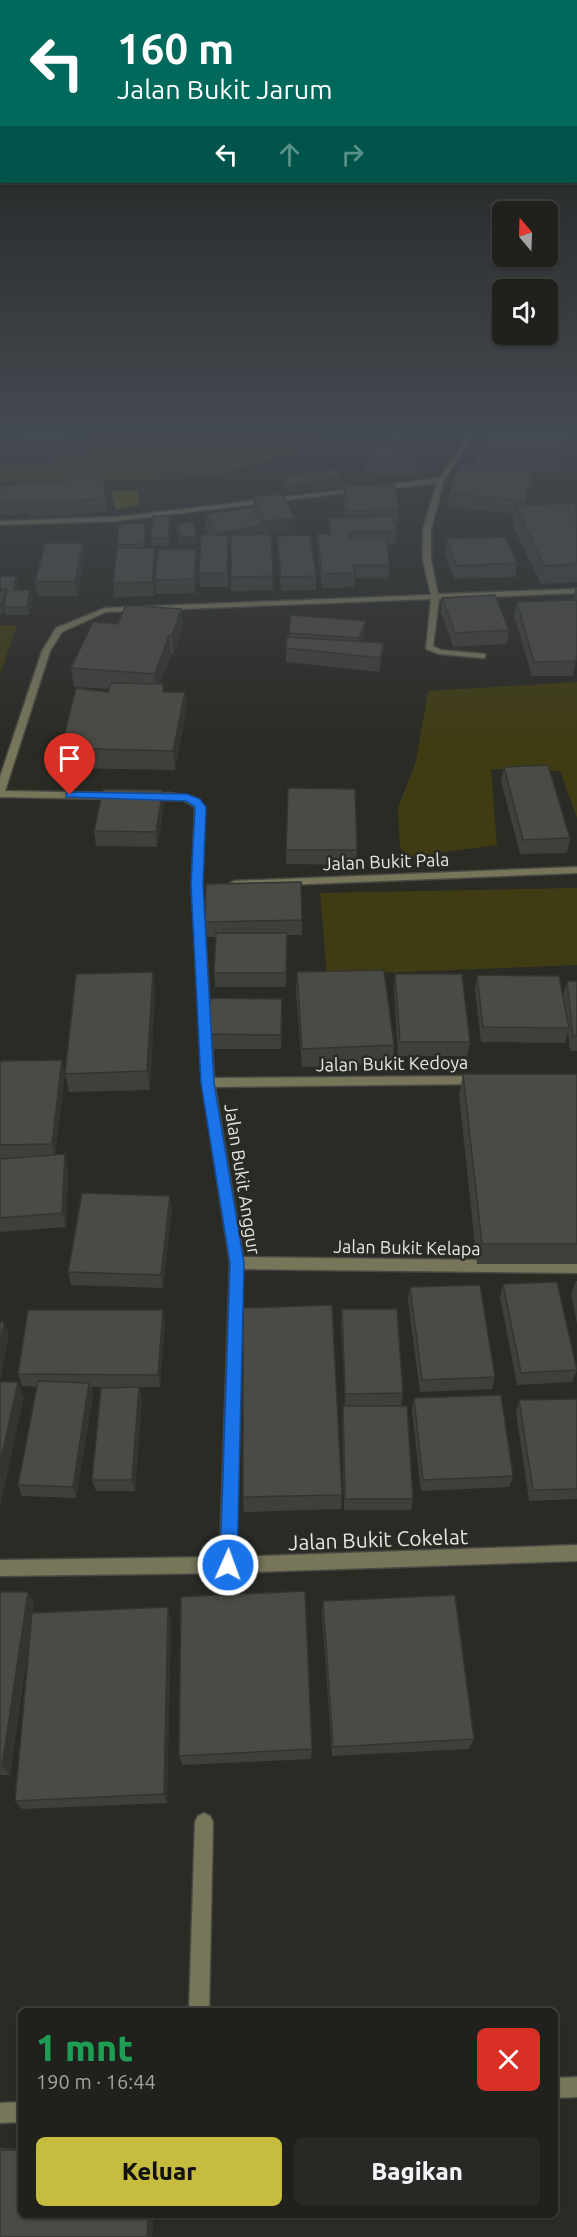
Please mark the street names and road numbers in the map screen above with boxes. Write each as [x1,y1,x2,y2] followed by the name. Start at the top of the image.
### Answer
[322,849,450,873] street label: Jalan Bukit Pala
[316,1052,468,1074] street label: Jalan Bukit Kedoya
[221,1102,265,1256] street label: Jalan Bukit Anggur
[333,1236,481,1258] street label: Jalan Bukit Kelapa
[288,1524,468,1554] street label: Jalan Bukit Cokelat

